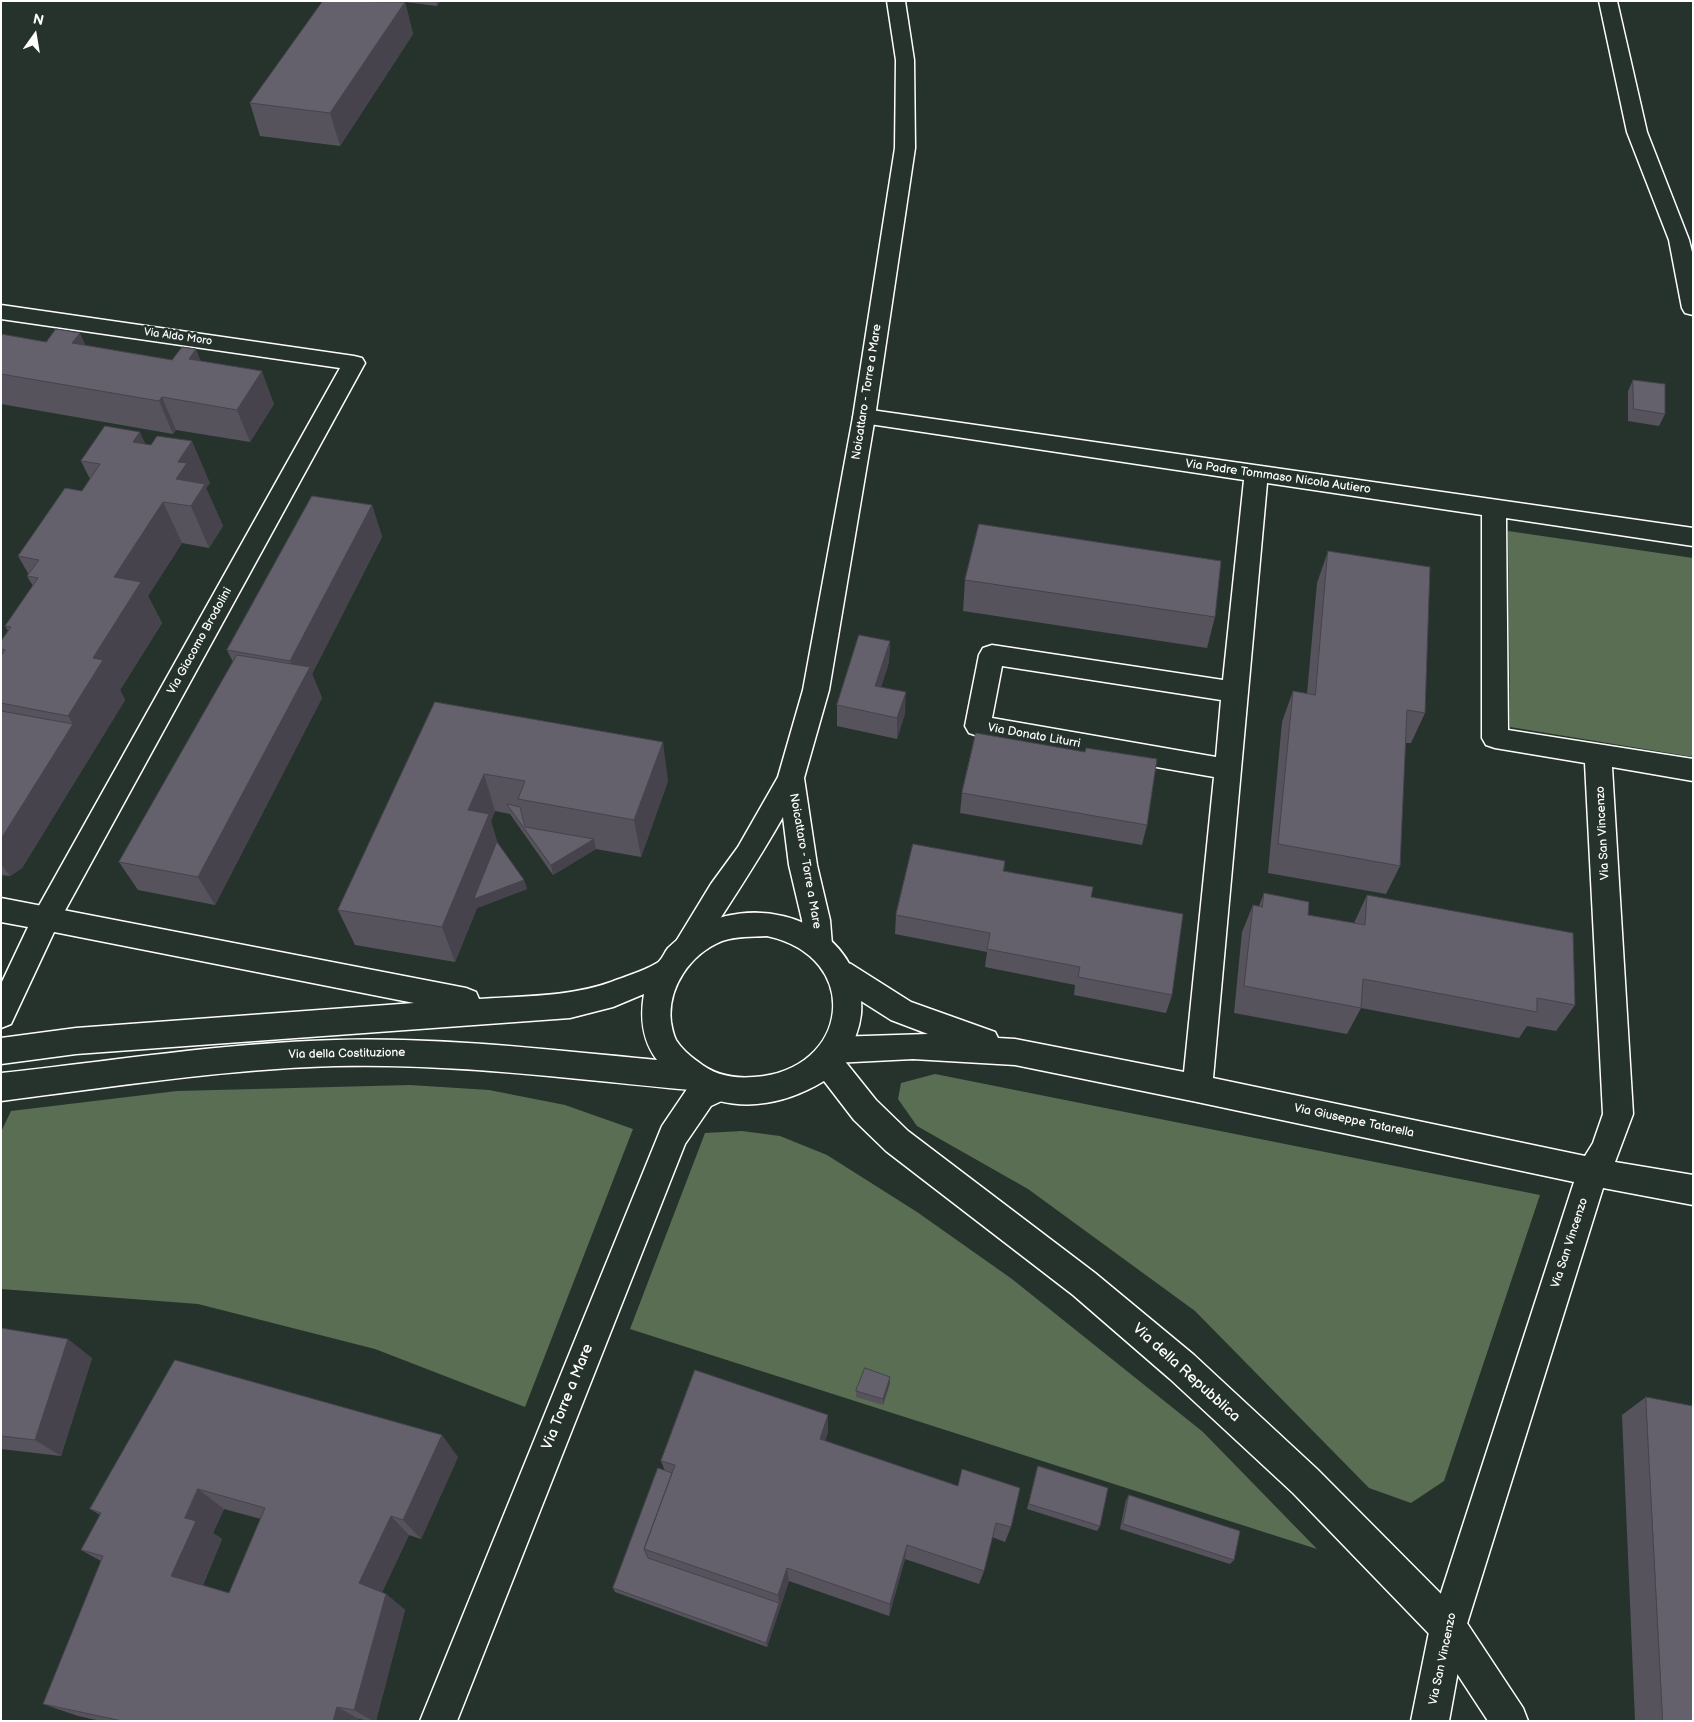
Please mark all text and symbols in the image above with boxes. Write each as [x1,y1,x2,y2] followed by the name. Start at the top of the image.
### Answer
[10,10,60,60] north arrow
[31,10,46,29] text: N
[849,323,885,461] street label: Noicattaro - Torre a Mare
[143,326,213,348] street label: Via Aldo Moro
[1184,457,1372,497] street label: Via Padre Tommaso Nicola Autiero
[165,585,235,697] street label: Via Giacomo Brodolini
[986,721,1082,751] street label: Via Donato Liturri
[1593,786,1613,880] street label: Via San Vincenzo
[786,792,824,930] street label: Noicattaro - Torre a Mare
[288,1046,406,1062] street label: Via della Costituzione
[1293,1101,1415,1141] street label: Via Giuseppe Tatarella
[1549,1196,1591,1290] street label: Via San Vincenzo
[1128,1320,1244,1426] street label: Via della Repubblica
[539,1341,597,1453] street label: Via Torre a Mare
[1426,1612,1460,1706] street label: Via San Vincenzo

